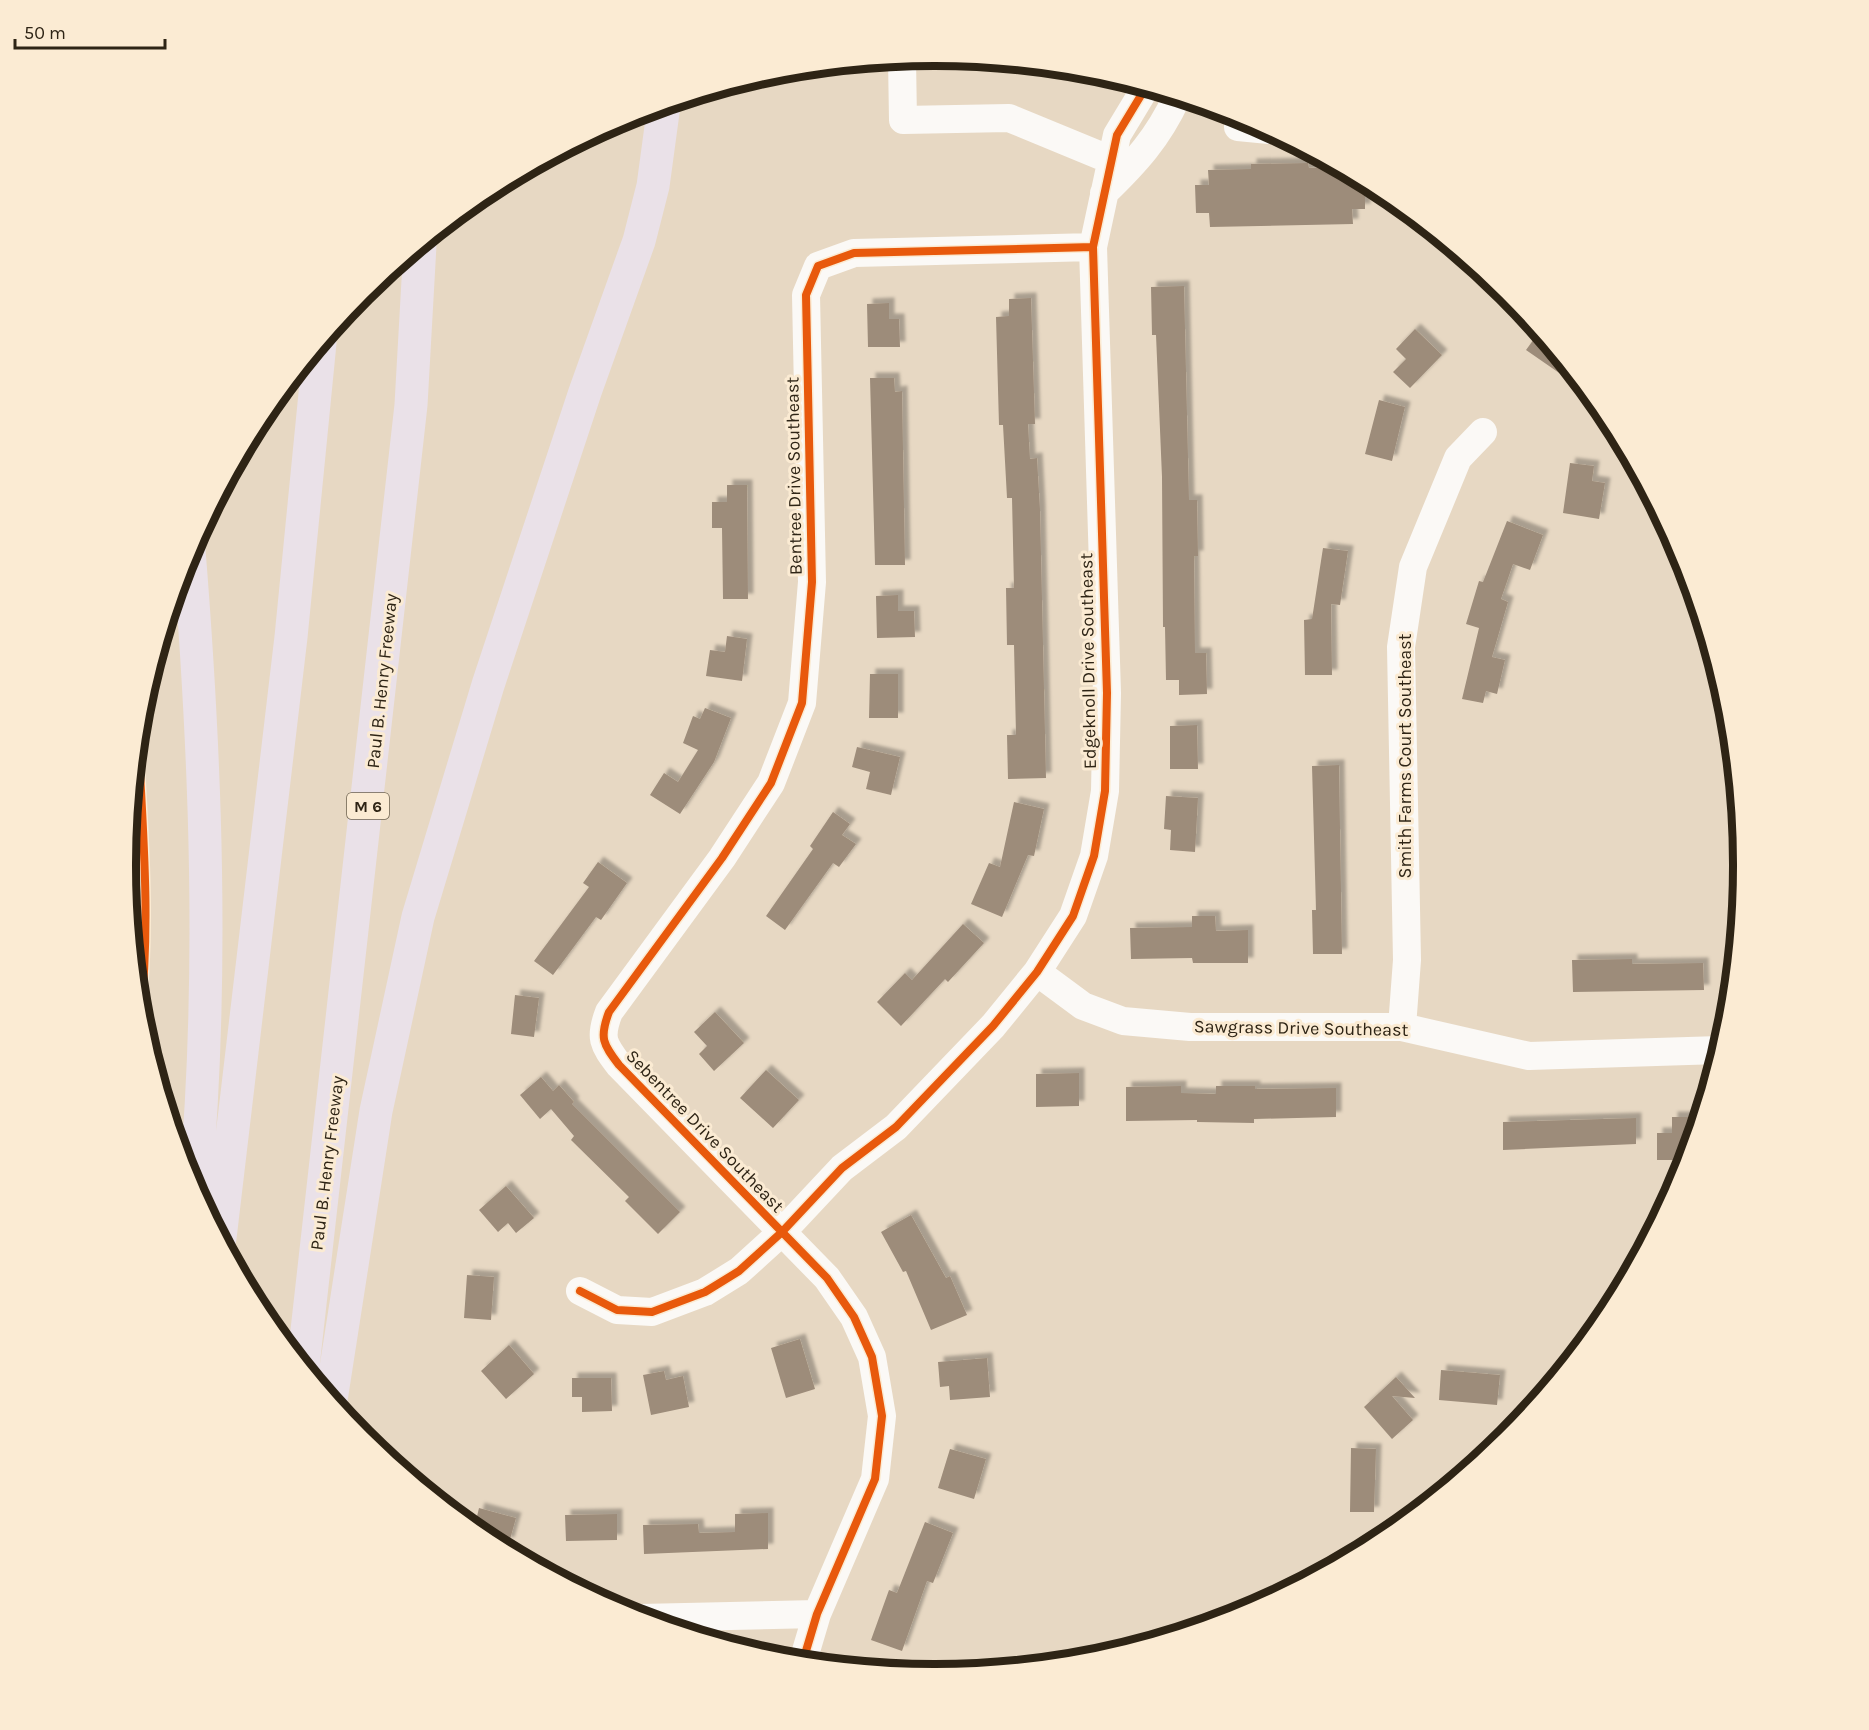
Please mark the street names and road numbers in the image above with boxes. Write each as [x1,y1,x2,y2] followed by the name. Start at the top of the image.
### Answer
[781,376,807,575] street label: Bentree Drive Southeast
[1075,552,1101,769] street label: Edgeknoll Drive Southeast
[362,592,402,770] street label: Paul B. Henry Freeway
[1394,633,1416,878] street label: Smith Farms Court Southeast
[347,793,389,819] road number: M 6
[1194,1015,1409,1041] street label: Sawgrass Drive Southeast
[621,1045,789,1217] street label: Sebentree Drive Southeast
[305,1074,349,1252] street label: Paul B. Henry Freeway

